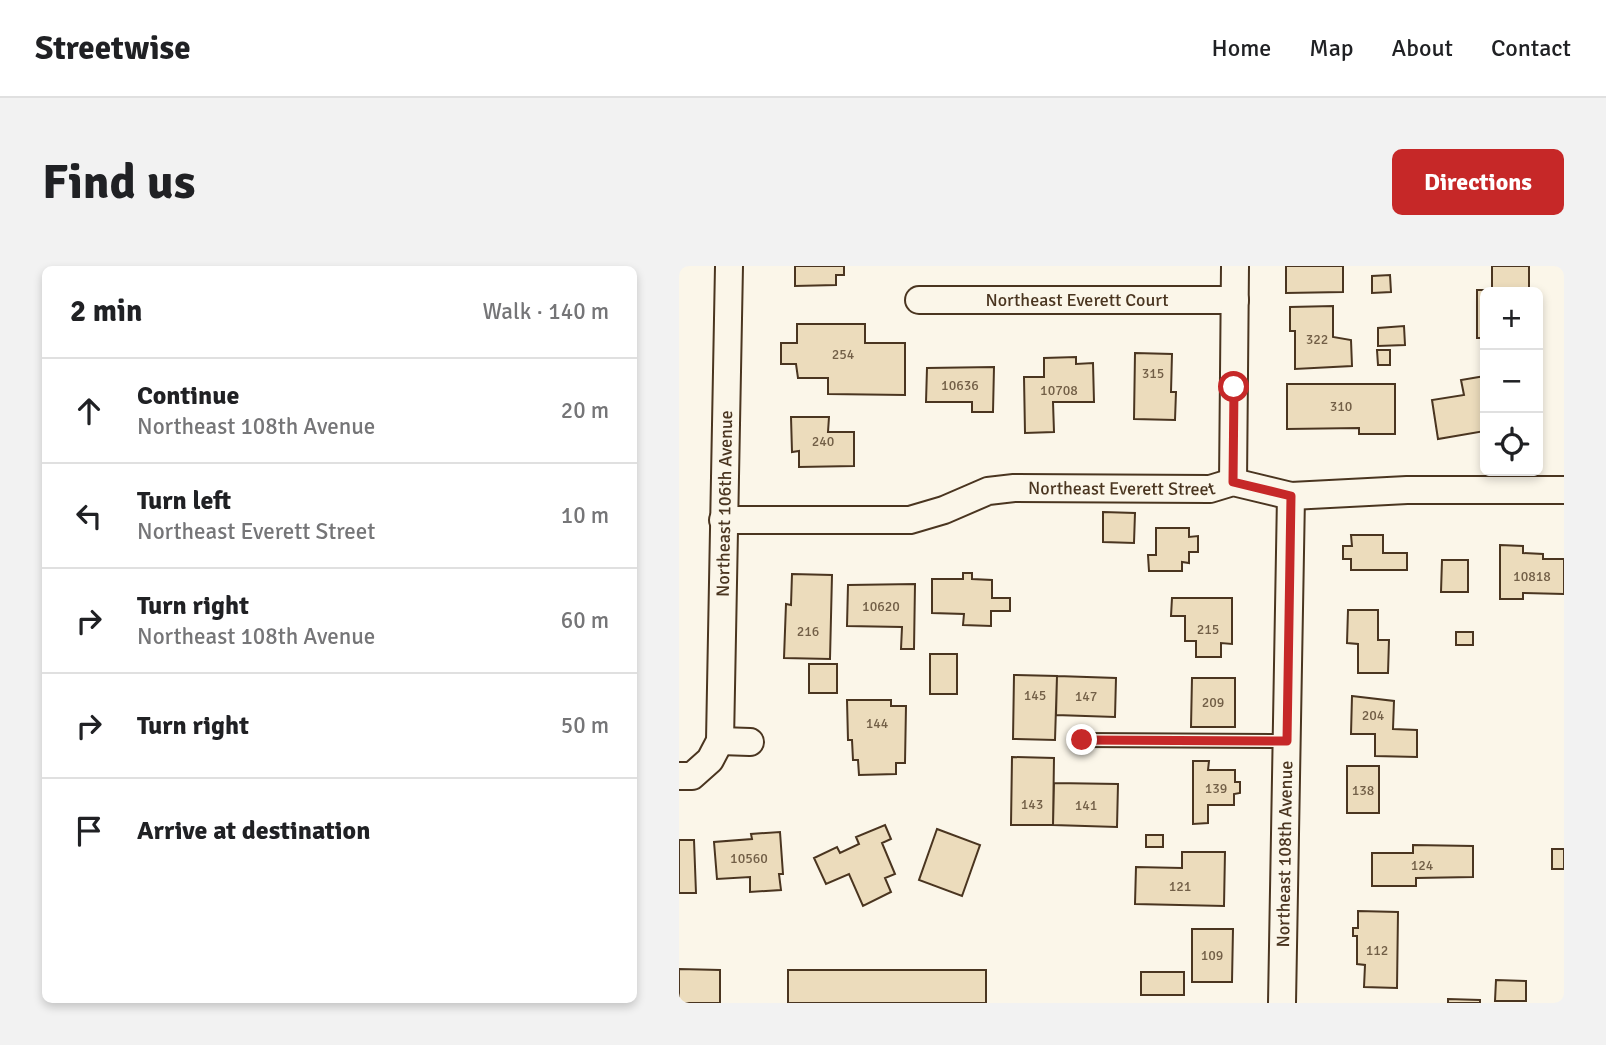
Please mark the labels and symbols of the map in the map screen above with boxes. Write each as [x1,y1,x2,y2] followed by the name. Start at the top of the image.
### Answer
[985,289,1169,311] street label: Northeast Everett Court
[1306,331,1328,348] house number: 322
[832,346,855,363] house number: 254
[1142,365,1164,382] house number: 315
[1218,371,1249,402] route start
[941,377,979,394] house number: 10636
[1040,382,1078,399] house number: 10708
[1330,398,1352,415] house number: 310
[712,410,737,597] street label: Northeast 106th Avenue
[812,433,834,450] house number: 240
[1028,477,1218,500] street label: Northeast Everett Street
[1513,568,1551,585] house number: 10818
[862,598,900,615] house number: 10620
[1197,621,1219,638] house number: 215
[797,623,819,640] house number: 216
[1024,687,1046,704] house number: 145
[1075,688,1097,705] house number: 147
[1202,694,1224,711] house number: 209
[1362,707,1385,724] house number: 204
[866,715,889,732] house number: 144
[1066,724,1097,755] route end
[1272,760,1297,948] street label: Northeast 108th Avenue
[1205,780,1227,797] house number: 139
[1352,782,1374,799] house number: 138
[1021,796,1043,813] house number: 143
[1075,797,1097,814] house number: 141
[730,850,768,867] house number: 10560
[1411,857,1434,874] house number: 124
[1169,878,1191,895] house number: 121
[1366,942,1388,959] house number: 112
[1201,947,1223,964] house number: 109

